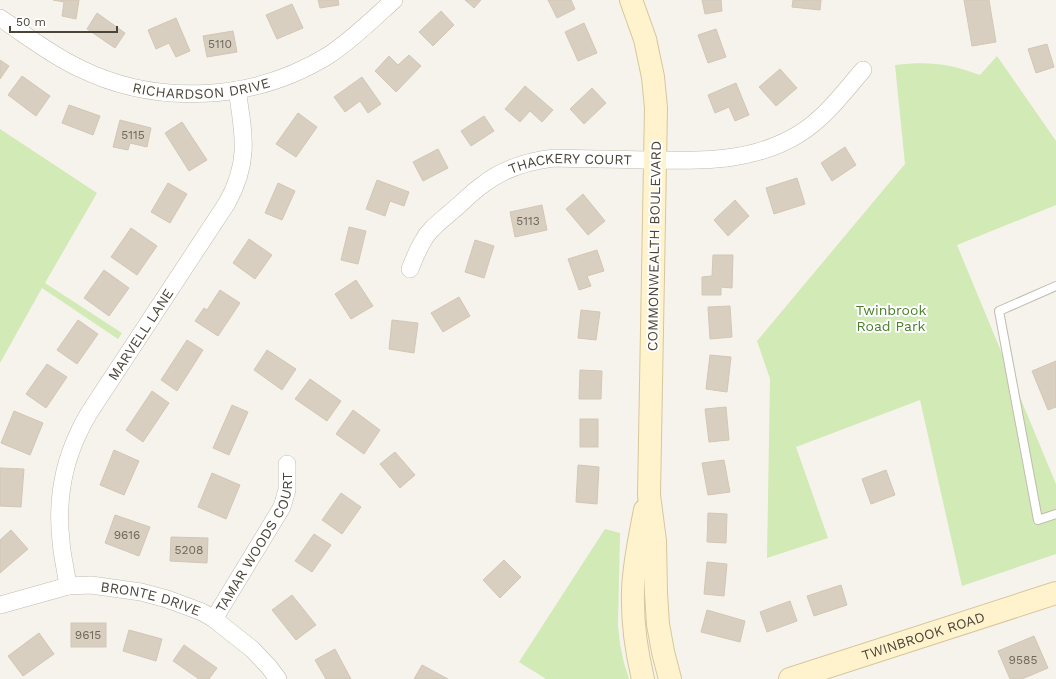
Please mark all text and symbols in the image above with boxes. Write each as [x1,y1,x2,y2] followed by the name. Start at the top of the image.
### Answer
[10,8,117,34] scale bar
[16,15,46,29] text: 50 m
[208,37,232,51] house number: 5110
[131,74,272,102] street label: RICHARDSON DRIVE
[121,128,145,142] house number: 5115
[644,141,664,351] street label: COMMONWEALTH BOULEVARD
[506,150,632,177] street label: THACKERY COURT
[516,214,540,228] house number: 5113
[105,286,177,383] street label: MARVELL LANE
[856,302,926,334] park label: Twinbrook Road Park
[212,472,295,615] street label: TAMAR WOODS COURT
[114,528,140,542] house number: 9616
[175,543,203,557] house number: 5208
[100,578,203,619] street label: BRONTE DRIVE
[860,609,987,663] street label: TWINBROOK ROAD
[75,628,101,642] house number: 9615
[1009,653,1037,667] house number: 9585

